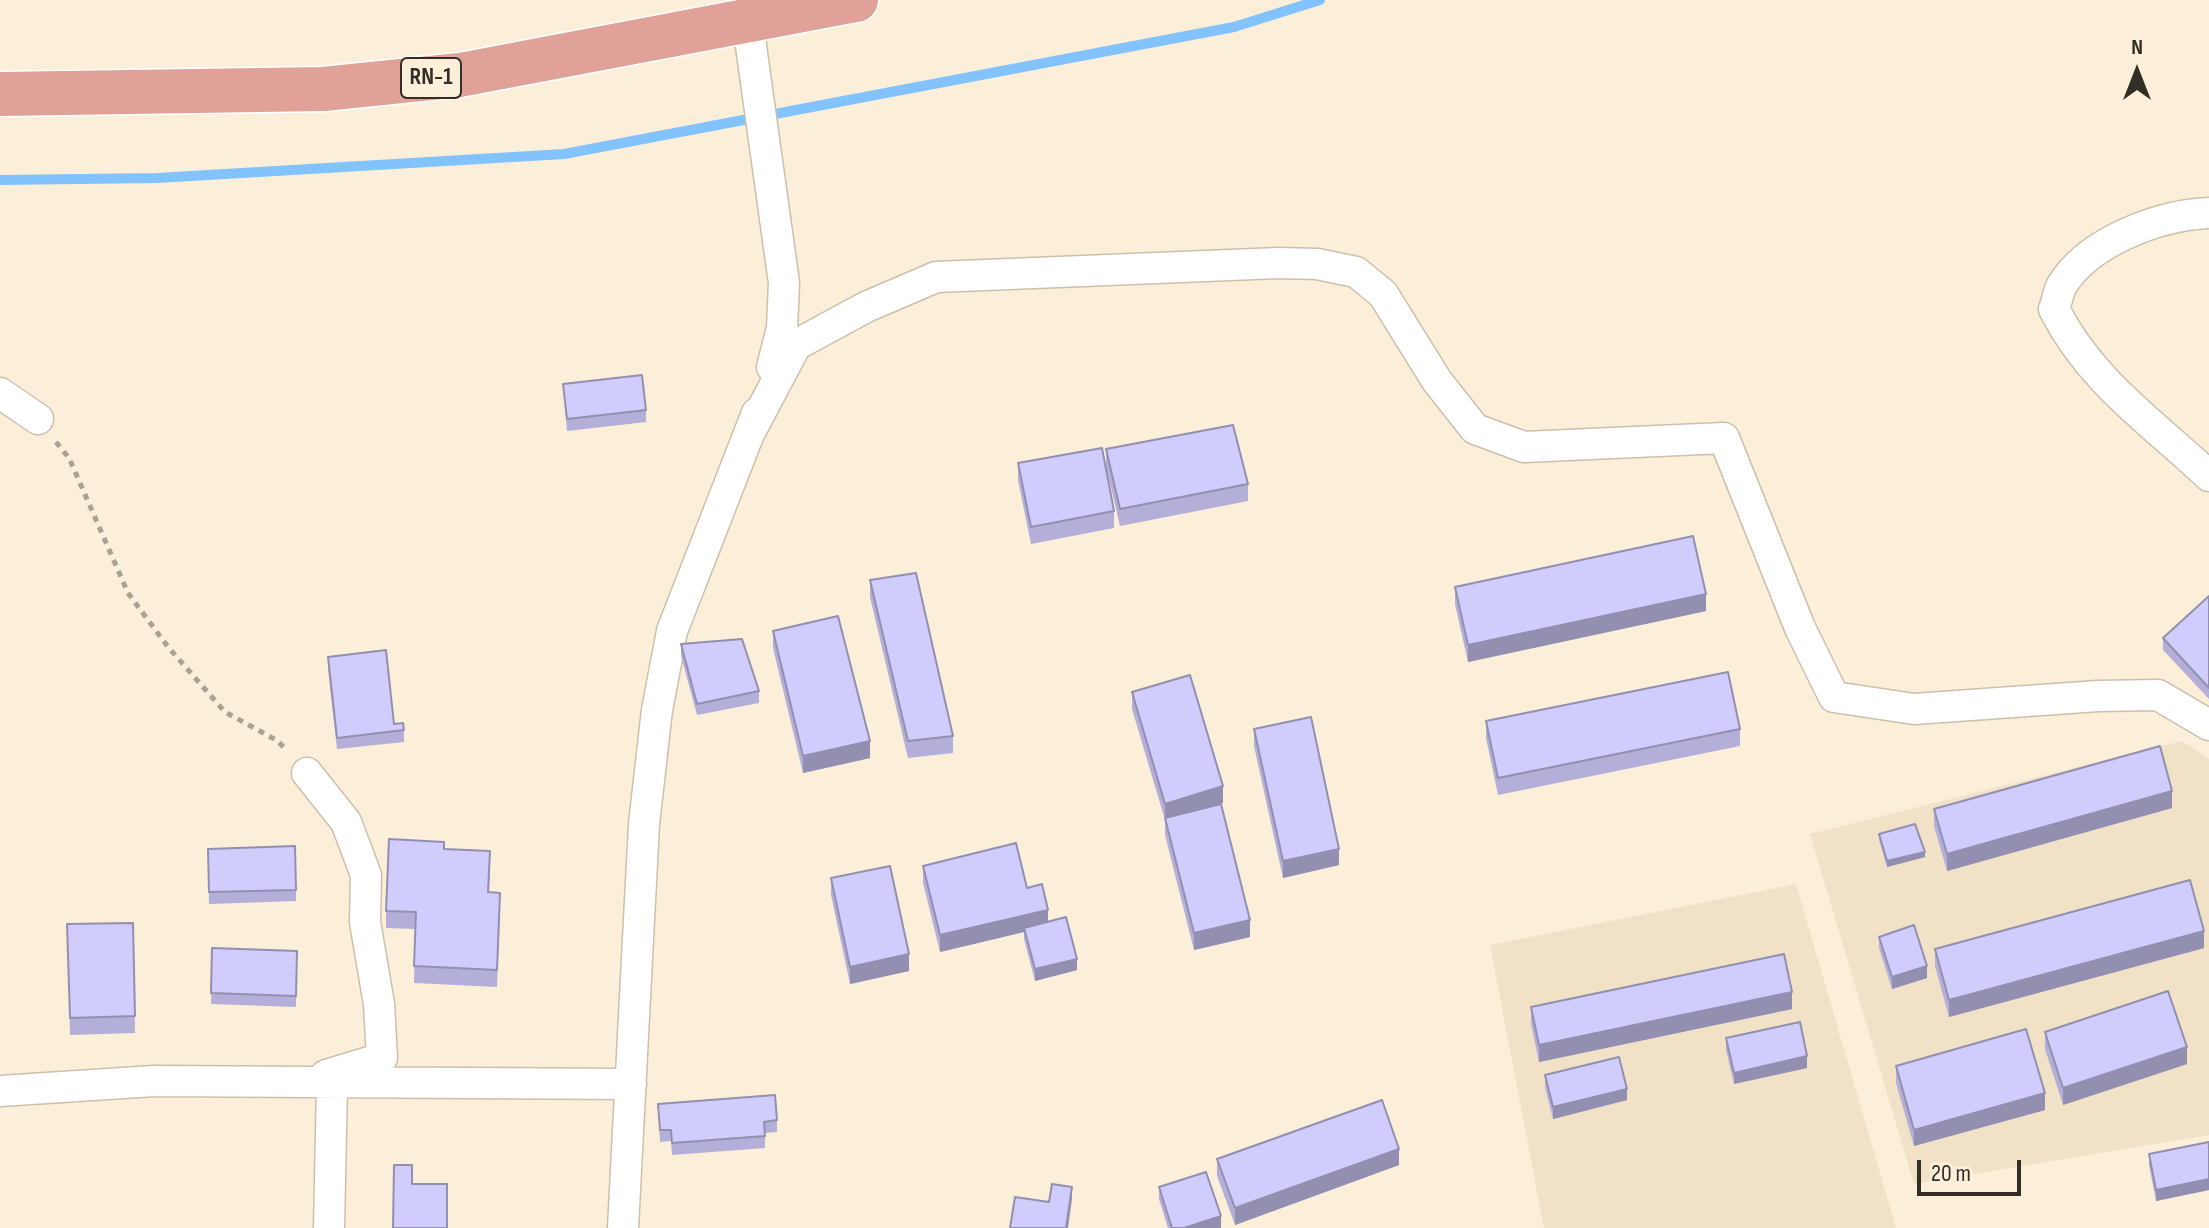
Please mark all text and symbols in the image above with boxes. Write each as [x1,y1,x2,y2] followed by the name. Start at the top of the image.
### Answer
[2097,32,2177,112] north arrow
[2131,34,2143,61] text: N
[401,58,461,98] road number: RN-1
[1921,1144,2025,1194] scale bar
[1931,1159,1971,1188] text: 20 m

